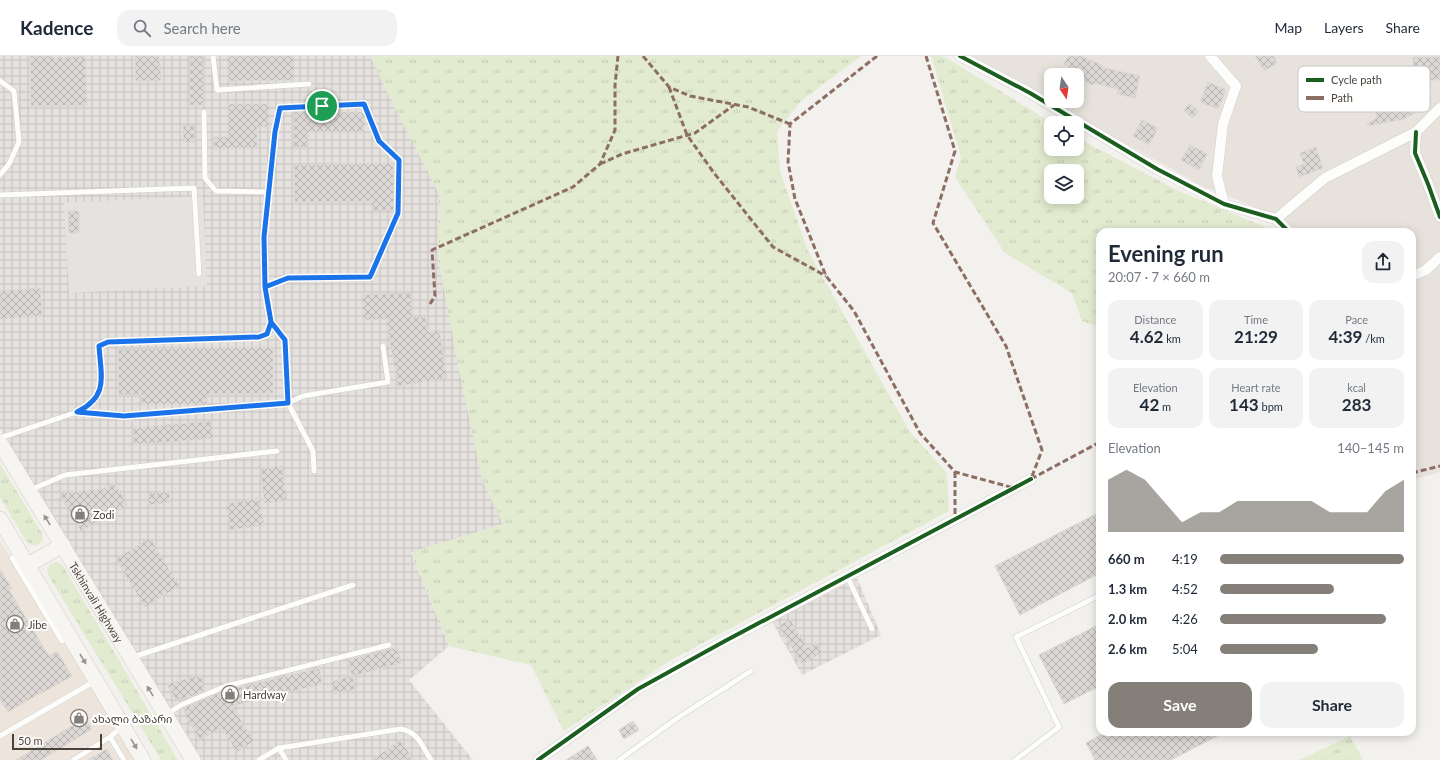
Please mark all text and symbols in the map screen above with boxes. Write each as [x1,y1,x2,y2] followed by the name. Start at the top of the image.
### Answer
[117,10,397,46] search box
[20,16,93,39] text: Kadence
[131,17,153,39] icon: search
[163,19,241,37] text: Search here
[1274,19,1302,36] text: Map
[1324,19,1364,36] text: Layers
[1386,19,1420,36] text: Share
[1298,66,1430,112] legend
[1044,68,1084,108] north arrow
[1044,68,1084,204] map controls
[1331,73,1382,86] text: Cycle path
[305,89,339,123] pin
[1331,91,1353,104] text: Path
[311,95,333,117] icon: arrive
[1044,116,1084,156] button: locate
[1044,164,1084,204] button: layers
[1108,240,1224,267] text: Evening run
[1362,241,1404,283] button: share
[1108,269,1210,285] text: 20:07 · 7 × 660 m
[1134,313,1176,326] text: Distance
[1244,313,1268,326] text: Time
[1345,313,1368,326] text: Pace
[1130,326,1163,347] text: 4.62
[1234,326,1278,347] text: 21:29
[1328,326,1362,347] text: 4:39
[1163,332,1181,345] text: km
[1362,332,1385,345] text: /km
[1133,381,1178,394] text: Elevation
[1231,381,1281,394] text: Heart rate
[1347,381,1366,394] text: kcal
[1140,394,1159,415] text: 42
[1229,394,1259,415] text: 143
[1342,394,1371,415] text: 283
[1159,400,1171,413] text: m
[1259,400,1283,413] text: bpm
[1108,440,1161,456] text: Elevation
[1337,440,1404,456] text: 140–145 m
[70,504,90,524] shop icon: Zodi
[93,508,115,521] place label: Zodi
[44,514,51,526] one-way arrow
[1108,551,1145,567] text: 660 m
[1172,551,1198,567] text: 4:19
[67,559,126,645] street label: Tskhinvali Highway
[1108,581,1147,597] text: 1.3 km
[1172,581,1198,597] text: 4:52
[1108,611,1147,627] text: 2.0 km
[1172,611,1198,627] text: 4:26
[5,614,25,634] shop icon: Jibe
[28,618,47,631] place label: Jibe
[1108,641,1147,657] text: 2.6 km
[1172,641,1198,657] text: 5:04
[80,653,87,665] one-way arrow
[1108,682,1252,728] button: Save
[1260,682,1404,728] button: Share
[220,684,240,704] shop icon: Hardway
[147,685,154,697] one-way arrow
[243,688,287,701] place label: Hardway
[69,708,89,728] shop icon: ახალი ბაზარი
[92,712,172,726] place label: ახალი ბაზარი
[12,732,102,751] scale bar
[18,734,43,747] text: 50 m
[130,738,137,750] one-way arrow

